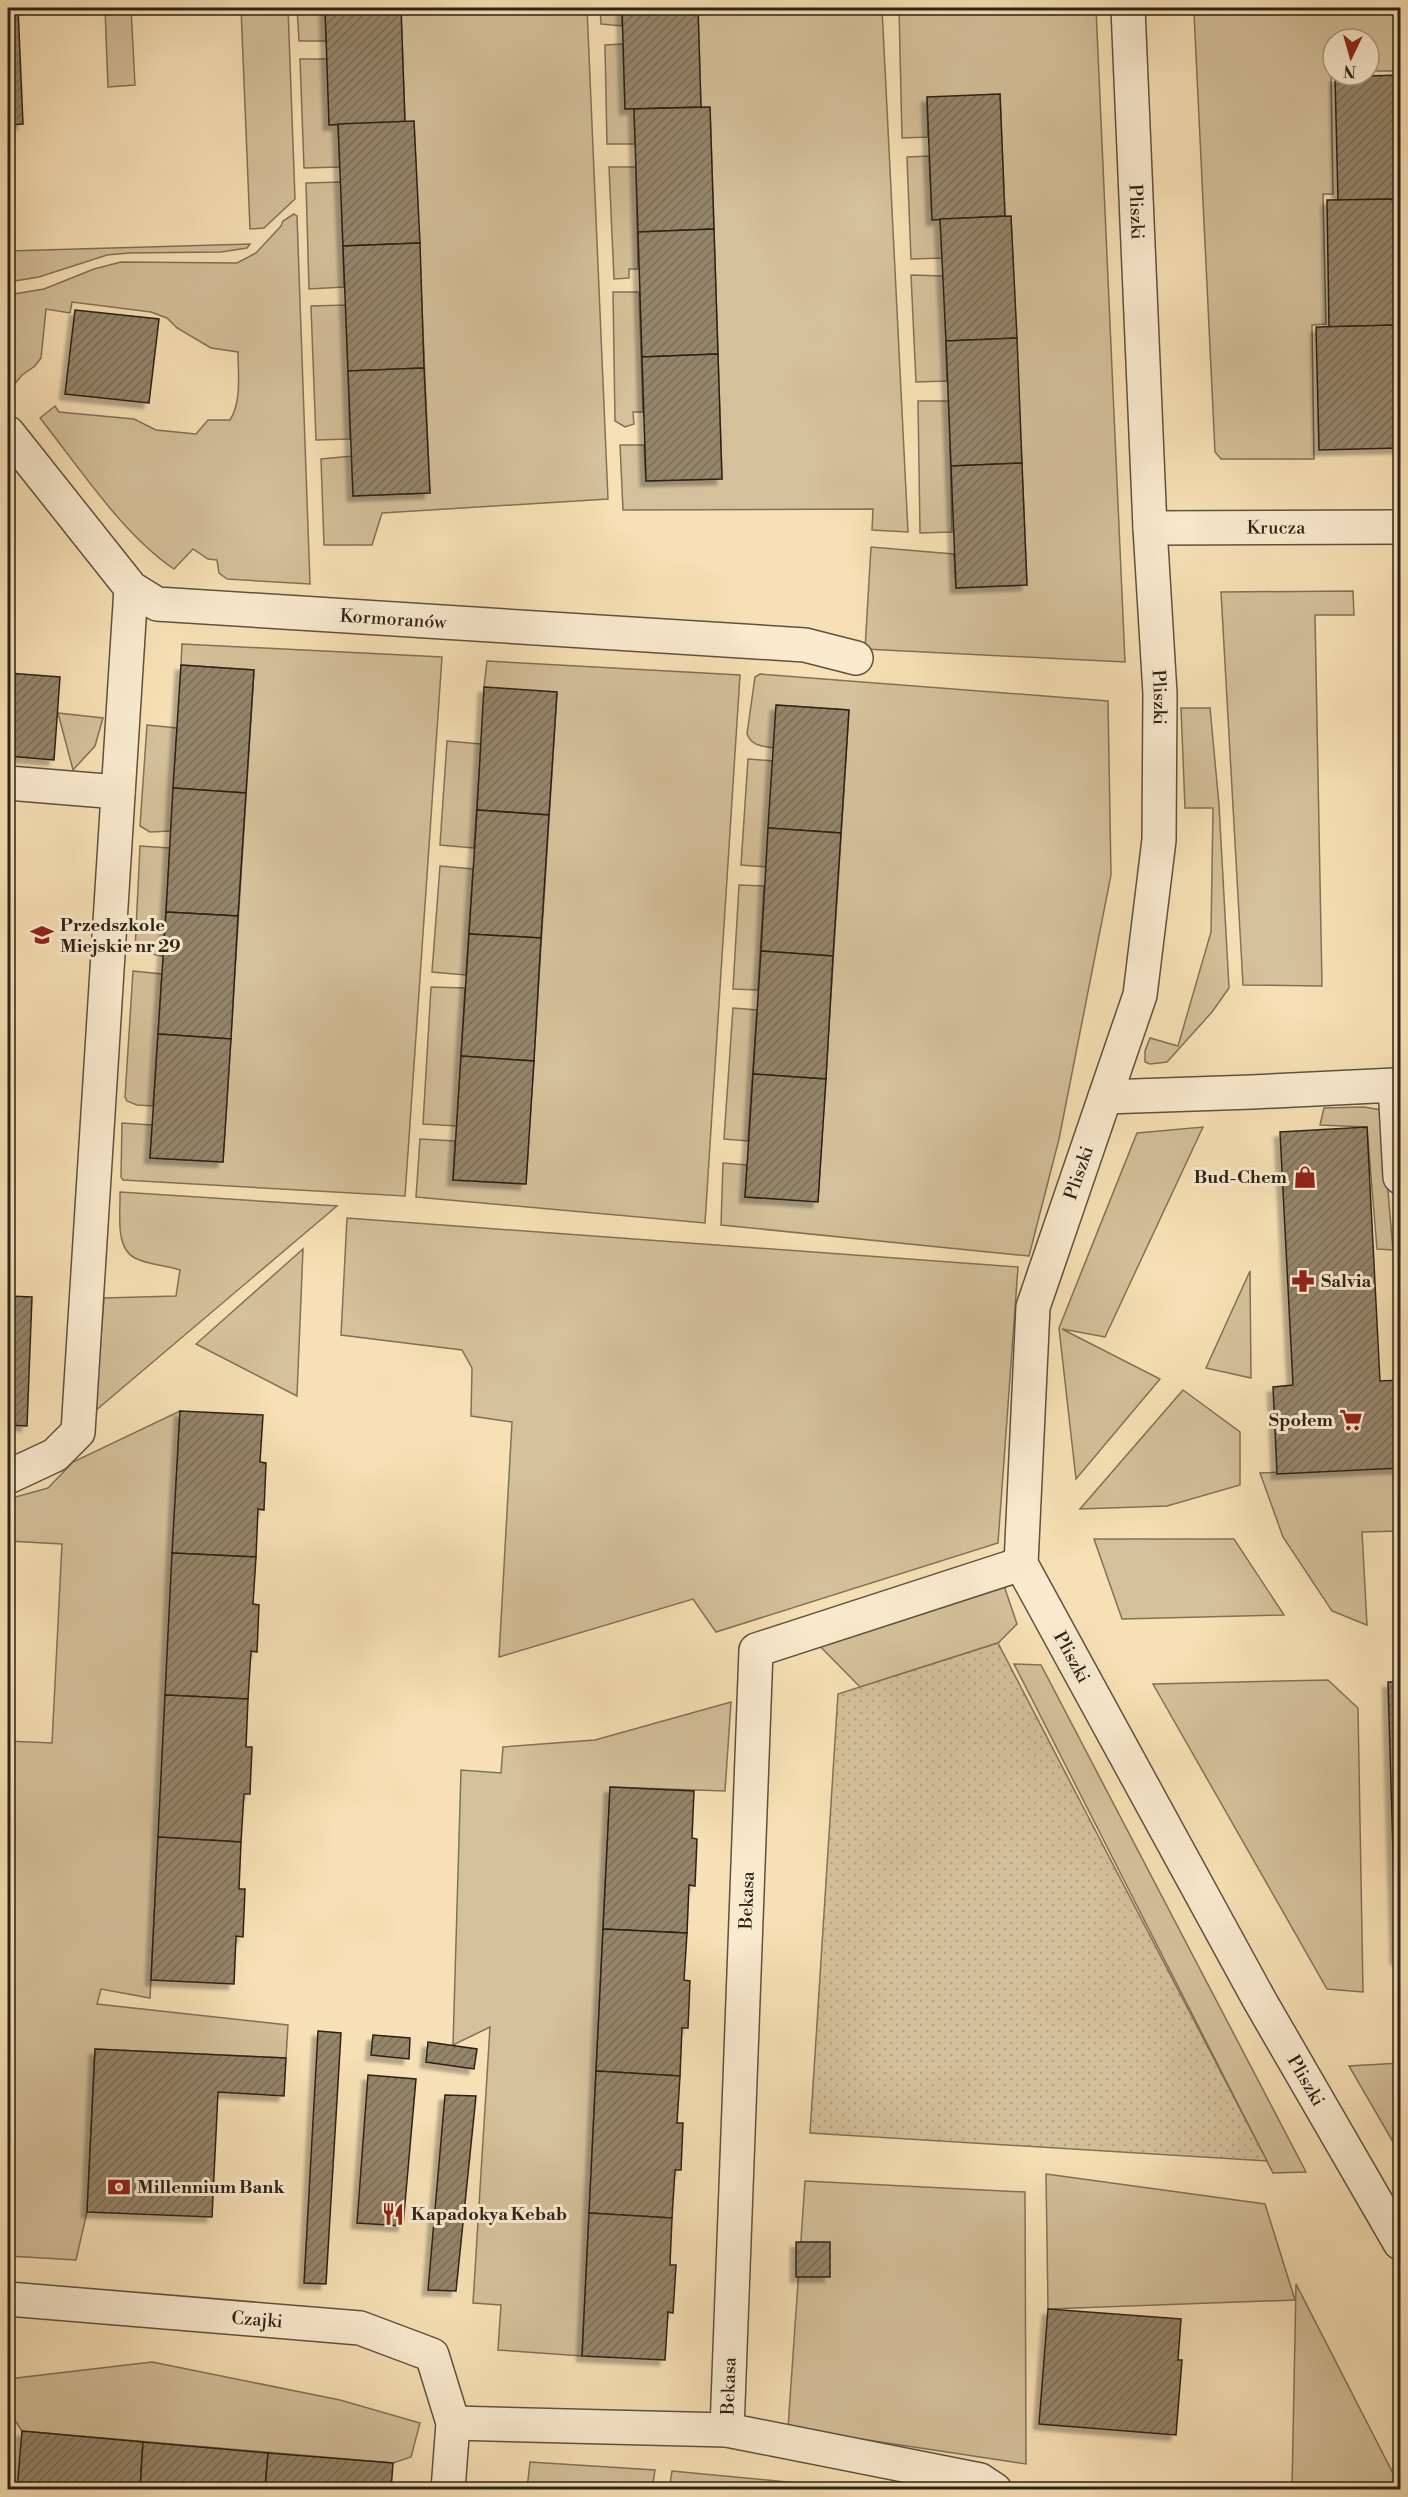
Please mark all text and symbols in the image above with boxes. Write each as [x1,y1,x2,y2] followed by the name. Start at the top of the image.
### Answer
[1321,27,1381,87] north arrow
[1342,60,1357,81] text: N
[1124,184,1149,240] street label: Pliszki
[1247,516,1306,539] street label: Krucza
[339,604,448,634] street label: Kormoranów
[1147,669,1172,725] street label: Pliszki
[60,914,181,958] place label: Przedszkole Miejskie nr 29
[29,922,55,948] school or university icon: Przedszkole Miejskie nr 29
[1059,1143,1099,1203] street label: Pliszki
[1292,1164,1318,1190] shop icon: Bud-Chem
[1194,1166,1288,1189] place label: Bud-Chem
[1290,1268,1316,1294] pharmacy icon: Salvia
[1321,1270,1371,1293] place label: Salvia
[1338,1407,1364,1433] supermarket icon: Społem
[1269,1409,1334,1432] place label: Społem
[1048,1627,1095,1687] street label: Pliszki
[734,1870,759,1931] street label: Bekasa
[1282,2051,1330,2110] street label: Pliszki
[106,2174,132,2200] bank icon: Millennium Bank
[137,2176,285,2199] place label: Millennium Bank
[380,2201,406,2227] restaurant icon: Kapadokya Kebab
[411,2203,567,2226] place label: Kapadokya Kebab
[231,2306,284,2333] street label: Czajki
[716,2356,741,2416] street label: Bekasa

